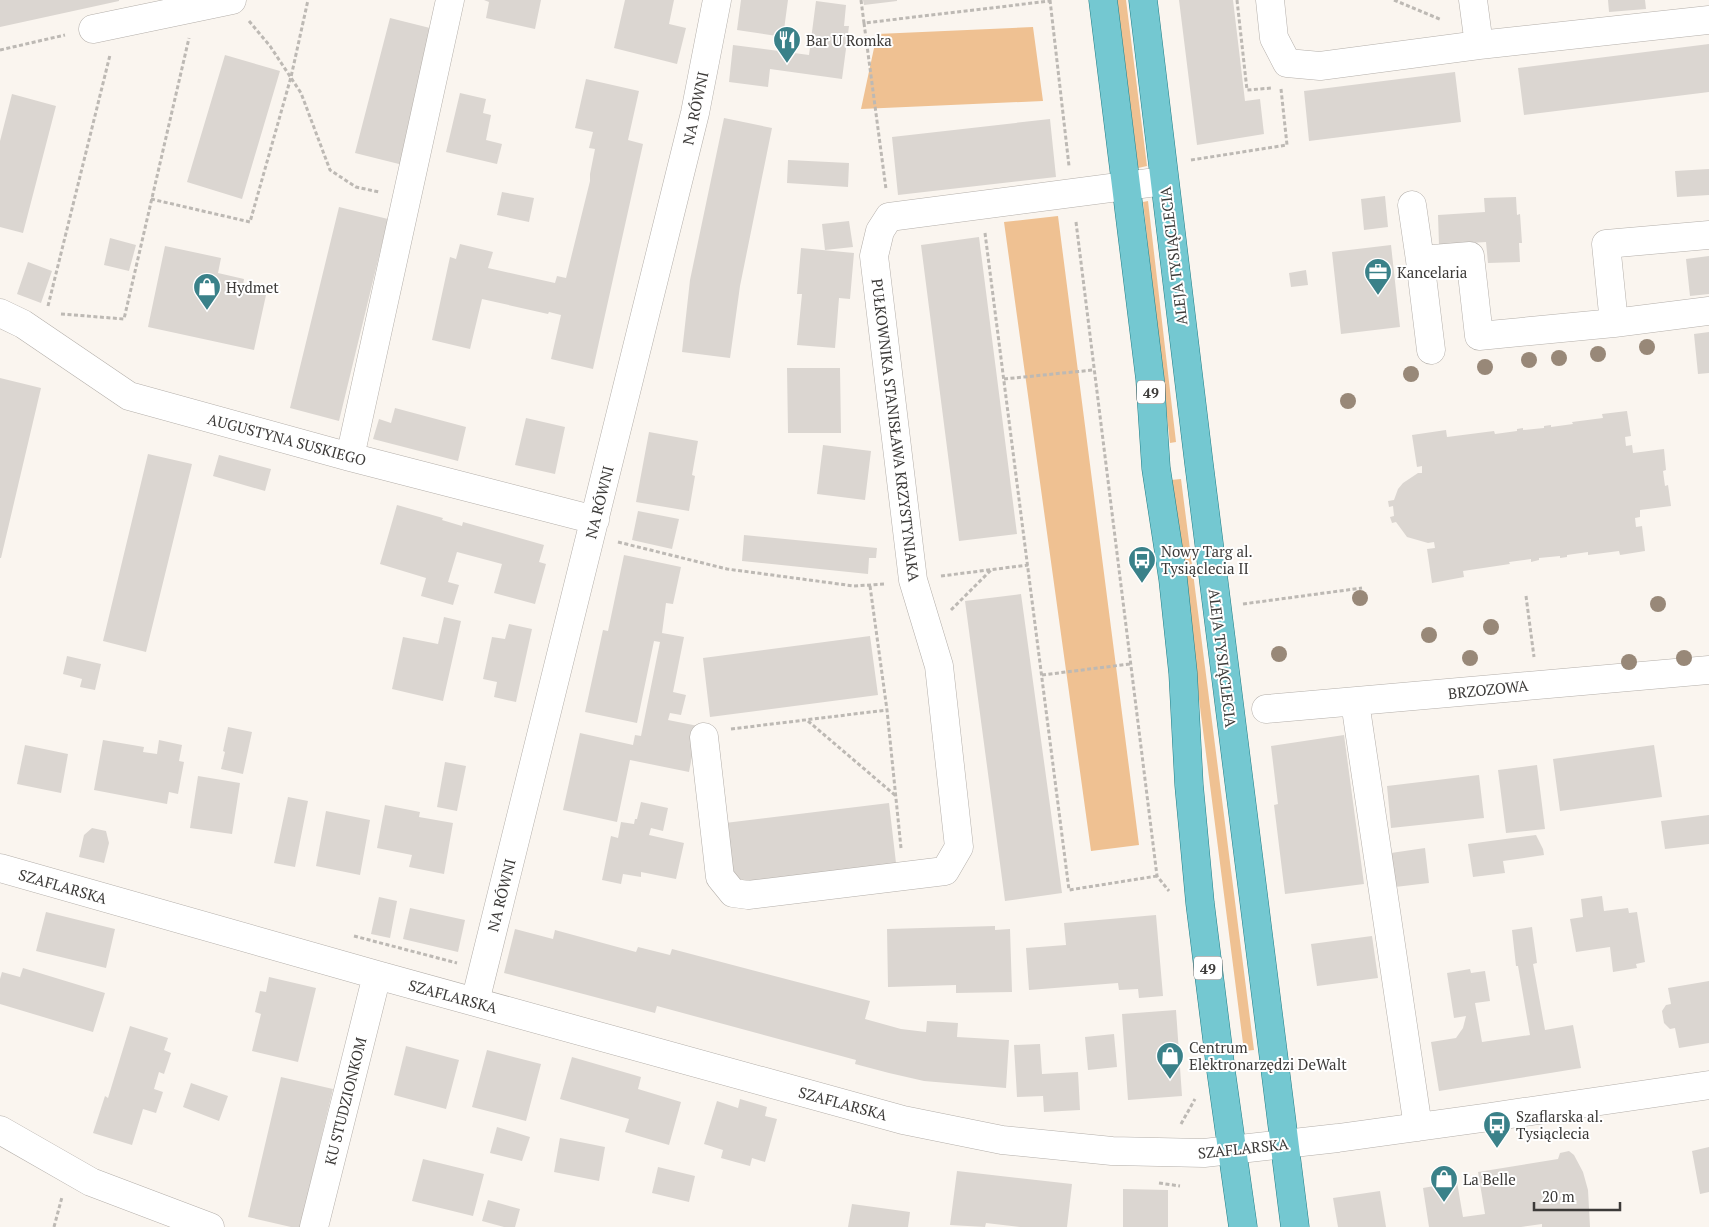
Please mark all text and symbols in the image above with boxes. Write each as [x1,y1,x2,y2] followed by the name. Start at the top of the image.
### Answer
[772,25,802,64] restaurant icon: Bar U Romka
[806,30,892,50] place label: Bar U Romka
[677,69,713,147] street label: NA RÓWNI
[1154,185,1191,326] street label: ALEJA TYSIĄCLECIA
[1363,257,1393,296] office icon: Kancelaria
[1397,262,1468,282] place label: Kancelaria
[192,272,222,311] shop icon: Hydmet
[226,277,279,297] place label: Hydmet
[867,277,925,583] street label: PUŁKOWNIKA STANISŁAWA KRZYSTYNIAKA
[1137,381,1165,404] road number: 49
[205,408,369,470] street label: AUGUSTYNA SUSKIEGO
[580,463,618,541] street label: NA RÓWNI
[1161,541,1253,578] place label: Nowy Targ al. Tysiąclecia II
[1127,545,1157,584] bus stop icon: Nowy Targ al. Tysiąclecia II
[1205,588,1242,729] street label: ALEJA TYSIĄCLECIA
[1447,675,1530,703] street label: BRZOZOWA
[482,856,520,934] street label: NA RÓWNI
[17,864,110,908] street label: SZAFLARSKA
[1194,956,1222,980] road number: 49
[406,975,500,1018] street label: SZAFLARSKA
[319,1035,371,1167] street label: KU STUDZIONKOM
[1189,1037,1347,1074] place label: Centrum Elektronarzędzi DeWalt
[1155,1041,1185,1080] shop icon: Centrum Elektronarzędzi DeWalt
[796,1082,890,1125] street label: SZAFLARSKA
[1516,1106,1603,1143] place label: Szaflarska al. Tysiąclecia
[1482,1110,1512,1149] bus stop icon: Szaflarska al. Tysiąclecia
[1197,1133,1290,1163] street label: SZAFLARSKA
[1429,1164,1459,1203] shop icon: La Belle
[1463,1169,1516,1189] place label: La Belle
[1534,1180,1620,1212] scale bar
[1542,1186,1575,1206] text: 20 m

